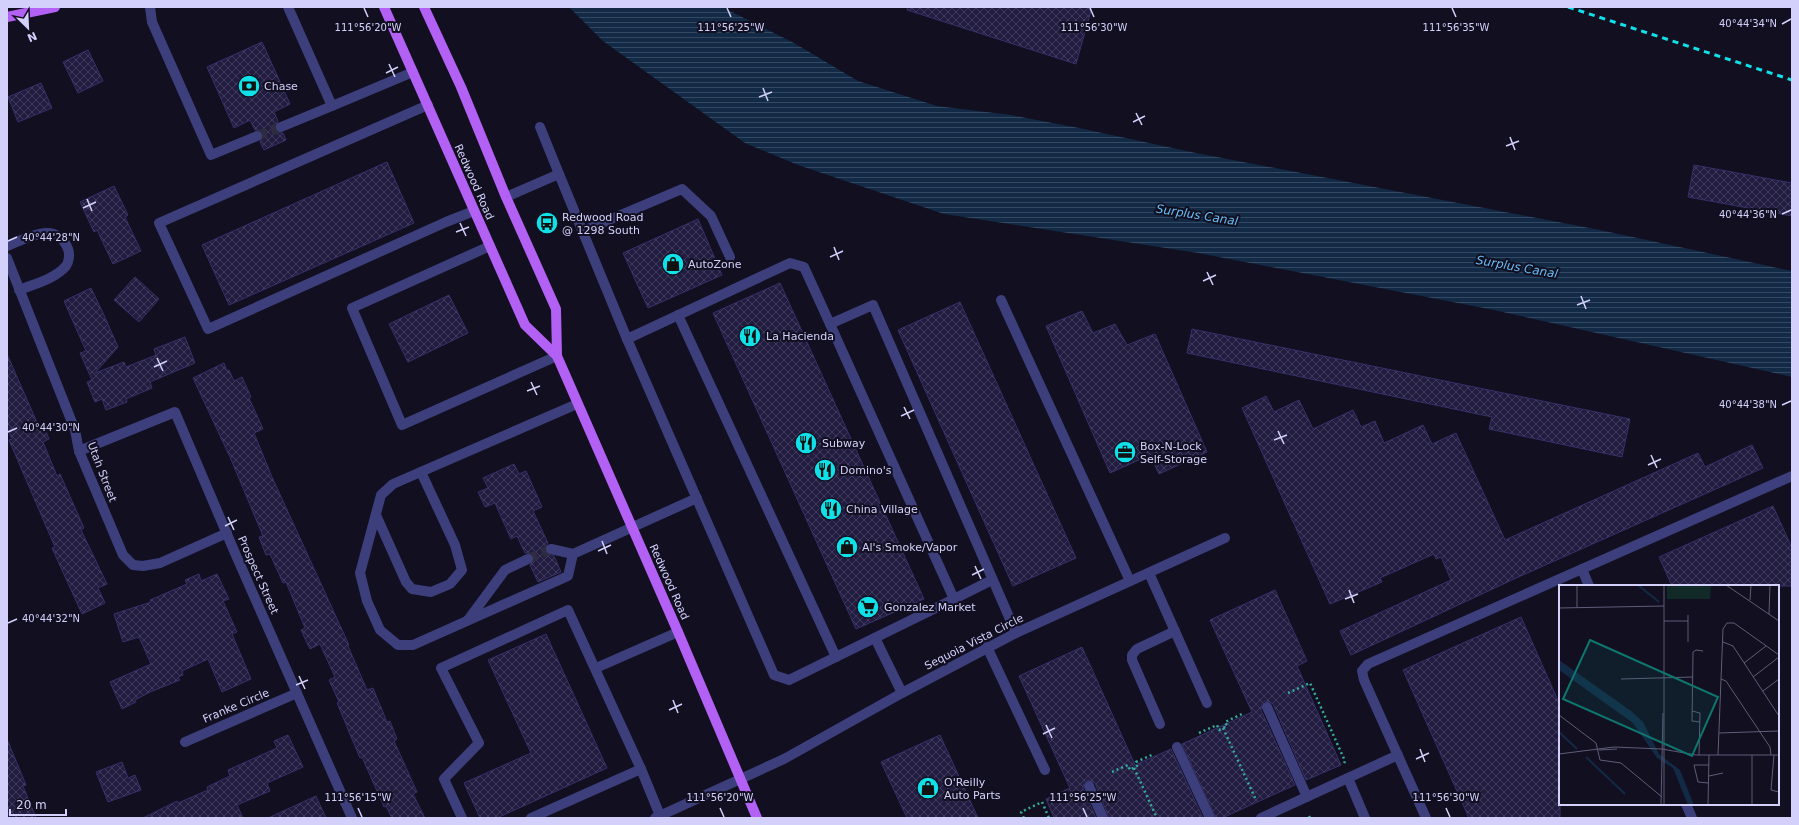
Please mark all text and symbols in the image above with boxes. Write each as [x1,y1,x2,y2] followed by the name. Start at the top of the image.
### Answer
[8,8,48,48] north arrow
[1719,18,1777,29] text: 40°44'34"N
[335,22,401,33] text: 111°56'20"W
[698,22,764,33] text: 111°56'25"W
[1061,22,1127,33] text: 111°56'30"W
[1423,22,1489,33] text: 111°56'35"W
[25,29,39,44] text: N
[236,73,262,99] bank icon: Chase
[264,80,298,93] place label: Chase
[452,142,496,222] street label: Redwood Road
[1155,202,1240,228] water label: Surplus Canal
[1719,209,1777,220] text: 40°44'36"N
[534,210,560,236] bus stop icon: Redwood Road @ 1298 South
[562,211,643,237] place label: Redwood Road @ 1298 South
[22,232,80,243] text: 40°44'28"N
[660,251,686,277] shop icon: AutoZone
[1475,253,1560,281] water label: Surplus Canal
[688,258,742,271] place label: AutoZone
[737,323,763,349] restaurant icon: La Hacienda
[766,330,834,343] place label: La Hacienda
[1719,399,1777,410] text: 40°44'38"N
[22,422,80,433] text: 40°44'30"N
[793,430,819,456] restaurant icon: Subway
[822,437,866,450] place label: Subway
[1112,439,1138,465] office icon: Box-N-Lock Self-Storage
[85,440,120,504] street label: Utah Street
[1140,440,1207,466] place label: Box-N-Lock Self-Storage
[812,457,838,483] restaurant icon: Domino's
[840,464,892,477] place label: Domino's
[818,496,844,522] restaurant icon: China Village
[846,503,918,516] place label: China Village
[235,534,281,617] street label: Prospect Street
[834,534,860,560] shop icon: Al's Smoke/Vapor
[862,541,958,554] place label: Al's Smoke/Vapor
[647,542,691,622] street label: Redwood Road
[1559,585,1779,805] inset map
[855,594,881,620] supermarket icon: Gonzalez Market
[884,601,976,614] place label: Gonzalez Market
[922,611,1026,673] street label: Sequoia Vista Circle
[22,613,80,624] text: 40°44'32"N
[201,686,271,726] street label: Franke Circle
[915,775,941,801] shop icon: O'Reilly Auto Parts
[944,776,1001,802] place label: O'Reilly Auto Parts
[10,791,66,817] scale bar
[325,792,391,803] text: 111°56'15"W
[687,792,753,803] text: 111°56'20"W
[1050,792,1116,803] text: 111°56'25"W
[1413,792,1479,803] text: 111°56'30"W
[16,798,47,812] text: 20 m

